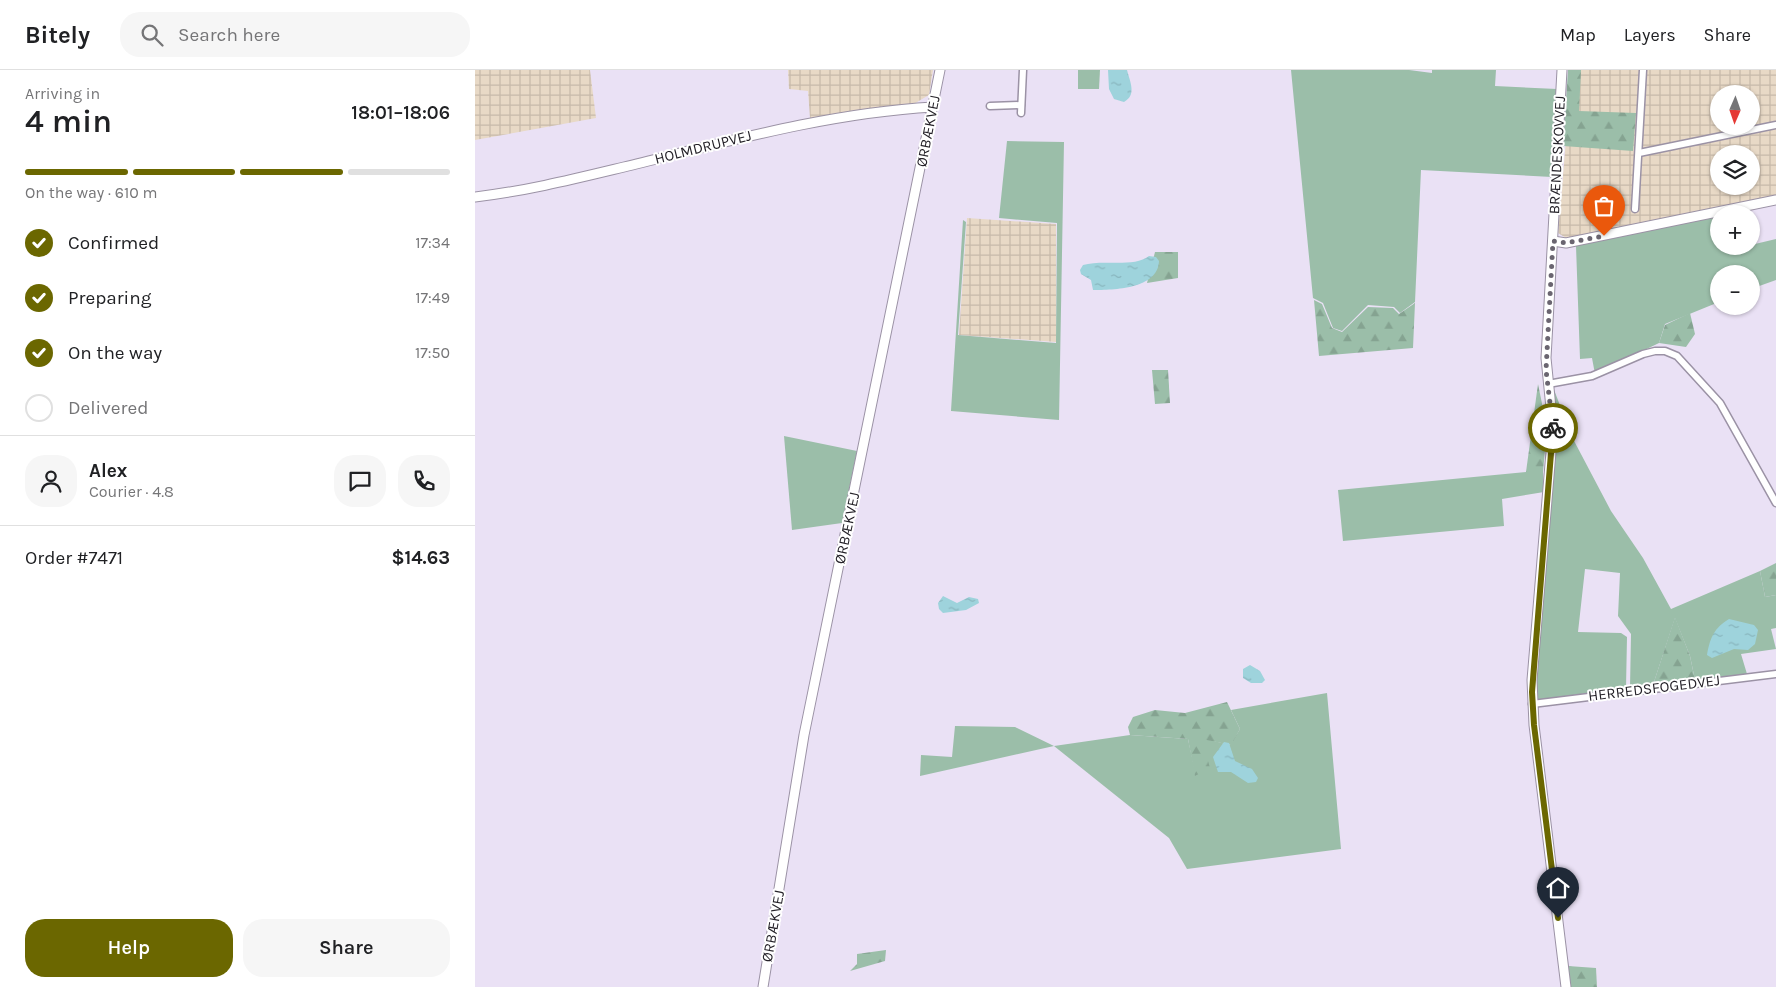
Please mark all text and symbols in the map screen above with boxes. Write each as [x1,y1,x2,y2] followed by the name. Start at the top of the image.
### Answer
[120,12,470,57] search box
[25,21,90,49] text: Bitely
[138,21,166,49] icon: search
[178,24,280,46] text: Search here
[1560,24,1596,46] text: Map
[1624,24,1676,46] text: Layers
[1704,24,1751,46] text: Share
[25,84,100,103] text: Arriving in
[1710,85,1760,135] north arrow
[1710,85,1760,315] map controls
[912,94,944,168] street label: ØRBÆKVEJ
[1545,95,1569,215] street label: BRÆNDESKOVVEJ
[351,102,450,124] text: 18:01–18:06
[25,103,112,140] text: 4 min
[653,126,753,168] street label: HOLMDRUPVEJ
[1710,145,1760,195] button: layers
[25,183,158,202] text: On the way · 610 m
[1583,185,1625,236] pin
[1590,192,1618,220] icon: bag
[1710,205,1760,255] button: +
[25,229,53,257] icon: check
[68,232,159,254] text: Confirmed
[415,233,450,252] text: 17:34
[1710,265,1760,315] button: −
[25,284,53,312] icon: check
[68,287,151,309] text: Preparing
[415,288,450,307] text: 17:49
[25,339,53,367] icon: check
[68,342,162,364] text: On the way
[415,343,450,362] text: 17:50
[68,397,148,419] text: Delivered
[1528,403,1578,453] courier
[1539,414,1567,442] icon: bike
[25,455,77,507] button: person
[334,455,386,507] button: chat
[398,455,450,507] button: phone
[89,460,127,482] text: Alex
[89,482,174,501] text: Courier · 4.8
[831,491,863,565] street label: ØRBÆKVEJ
[25,547,123,569] text: Order #7471
[391,547,450,569] text: $14.63
[1587,671,1721,705] street label: HERREDSFOGEDVEJ
[1537,867,1579,918] pin
[1544,874,1572,902] icon: home
[758,889,788,963] street label: ØRBÆKVEJ
[25,919,233,977] button: Help
[243,919,450,977] button: Share

